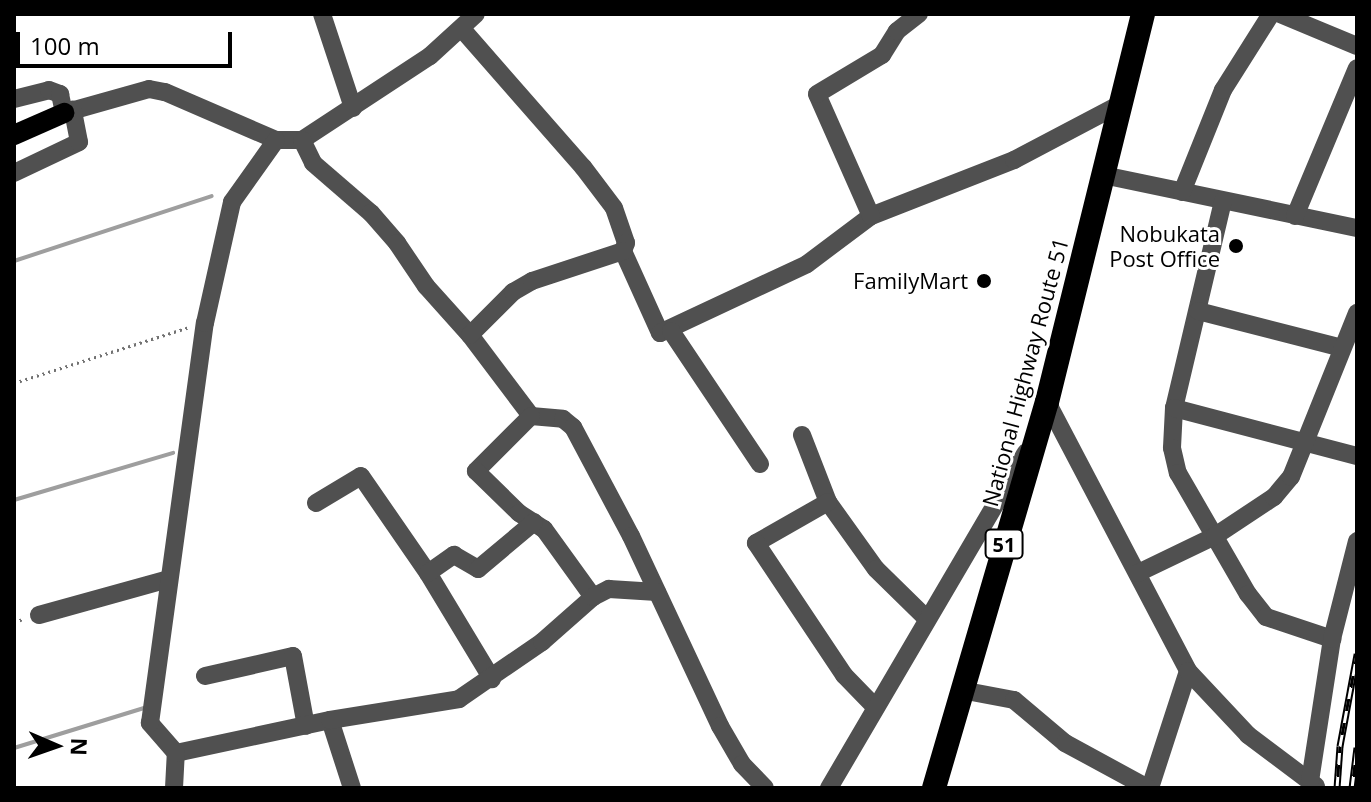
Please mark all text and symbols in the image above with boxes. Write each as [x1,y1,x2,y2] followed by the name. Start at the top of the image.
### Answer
[20,16,236,66] scale bar
[30,29,100,62] text: 100 m
[1109,220,1220,272] place label: Nobukata Post Office
[976,235,1074,509] street label: National Highway Route 51
[1227,237,1245,255] marker: Nobukata Post Office
[853,268,968,294] place label: FamilyMart
[975,272,993,290] marker: FamilyMart
[984,528,1024,560] road number: 51
[16,706,96,786] north arrow
[65,737,95,756] text: N

